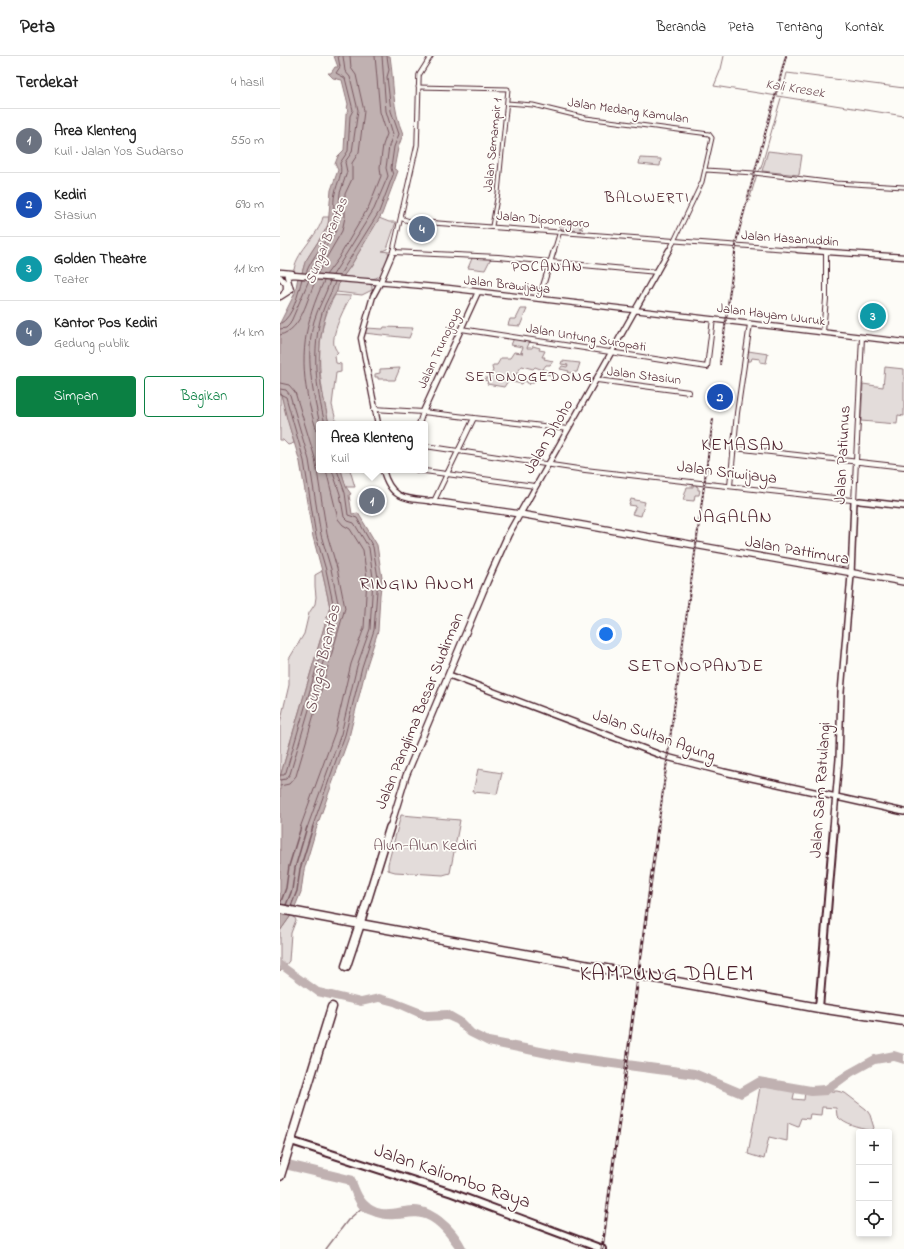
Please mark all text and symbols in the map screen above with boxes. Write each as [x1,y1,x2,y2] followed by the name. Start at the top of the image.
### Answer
[20,14,55,41] text: Peta
[656,17,706,38] text: Beranda
[728,17,754,38] text: Peta
[776,17,823,38] text: Tentang
[845,17,884,38] text: Kontak
[16,70,78,95] text: Terdekat
[231,73,264,92] text: 4 hasil
[764,74,827,104] water label: Kali Kresek
[566,93,690,130] street label: Jalan Medang Kamulan
[479,97,507,193] street label: Jalan Semampir 1
[54,120,136,142] text: Area Klenteng
[27,131,31,150] text: 1
[230,131,264,150] text: 550 m
[54,142,183,161] text: Kuil · Jalan Yos Sudarso
[54,184,86,206] text: Kediri
[604,187,689,209] district label: BALOWERTI
[300,194,354,287] water label: Sungai Brantas
[26,195,32,214] text: 2
[235,195,264,214] text: 690 m
[54,206,97,225] text: Stasiun
[495,206,591,235] street label: Jalan Diponegoro
[409,214,435,244] pin: 4
[741,226,839,252] street label: Jalan Hasanuddin
[54,248,147,270] text: Golden Theatre
[511,256,583,278] district label: POCANAN
[26,259,32,278] text: 3
[234,259,264,278] text: 1.1 km
[54,270,89,289] text: Teater
[463,271,551,300] street label: Jalan Brawijaya
[716,299,827,332] street label: Jalan Hayam Wuruk
[860,301,886,331] pin: 3
[413,304,468,392] street label: Jalan Trunojoyo
[54,312,157,334] text: Kantor Pos Kediri
[524,319,647,358] street label: Jalan Untung Suropati
[26,323,32,342] text: 4
[233,323,264,342] text: 1.4 km
[54,334,129,353] text: Gedung publik
[606,362,682,390] street label: Jalan Stasiun
[465,366,593,388] district label: SETONOGEDONG
[16,376,136,417] button: Simpan
[144,376,264,417] button: Bagikan
[707,382,733,412] pin: 2
[518,395,580,479] street label: Jalan Dhoho
[828,405,858,505] street label: Jalan Patiunus
[316,421,428,473] popup
[331,427,413,449] text: Area Klenteng
[701,433,785,459] district label: KEMASAN
[331,449,349,468] text: Kuil
[676,455,778,491] street label: Jalan Sriwijaya
[359,486,385,516] pin: 1
[693,505,773,531] district label: JAGALAN
[743,530,851,572] street label: Jalan Pattimura
[359,572,475,598] district label: RINGIN ANOM
[298,602,349,716] water label: Sungai Brantas
[369,609,471,813] street label: Jalan Panglima Besar Sudirman
[596,624,616,644] your location
[628,654,764,680] district label: SETONOPANDE
[589,704,719,768] street label: Jalan Sultan Agung
[804,721,838,859] street label: Jalan Sam Ratulangi
[373,834,477,858] park label: Alun-Alun Kediri
[580,959,754,991] district label: KAMPUNG DALEM
[856,1129,892,1237] map controls
[856,1129,892,1165] button: +
[370,1138,534,1217] street label: Jalan Kaliombo Raya
[856,1165,892,1201] button: −
[856,1201,892,1237] button: locate

